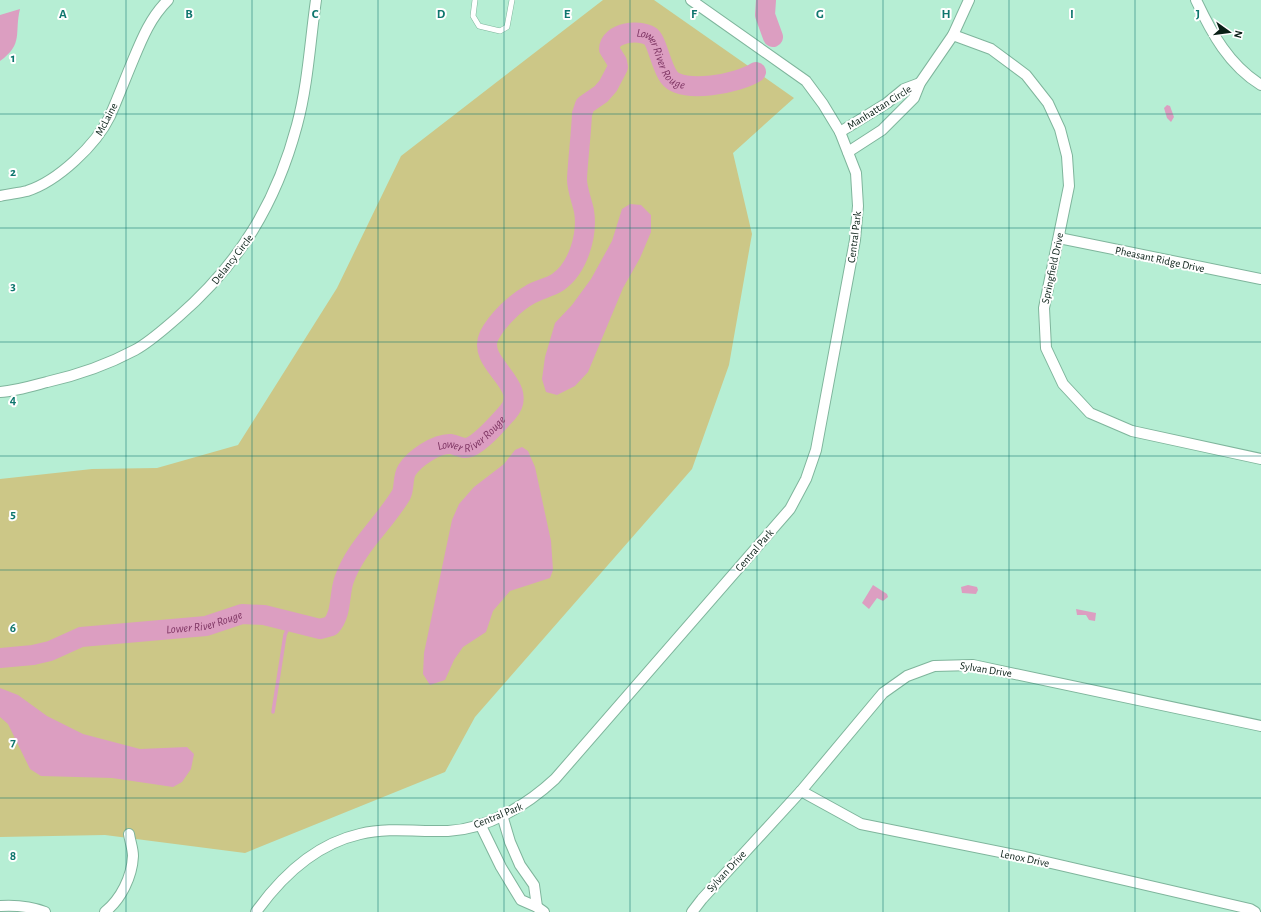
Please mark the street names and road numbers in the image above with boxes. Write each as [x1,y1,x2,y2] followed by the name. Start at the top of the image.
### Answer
[845,83,913,132] street label: Manhattan Circle
[93,101,120,137] street label: McLaine
[846,211,863,263] street label: Central Park
[210,232,255,286] street label: Delancy Circle
[1040,232,1065,305] street label: Springfield Drive
[1114,245,1206,274] street label: Pheasant Ridge Drive
[733,527,776,573] street label: Central Park
[959,660,1013,679] street label: Sylvan Drive
[472,801,524,830] street label: Central Park
[999,848,1050,869] street label: Lenox Drive
[705,849,748,894] street label: Sylvan Drive

